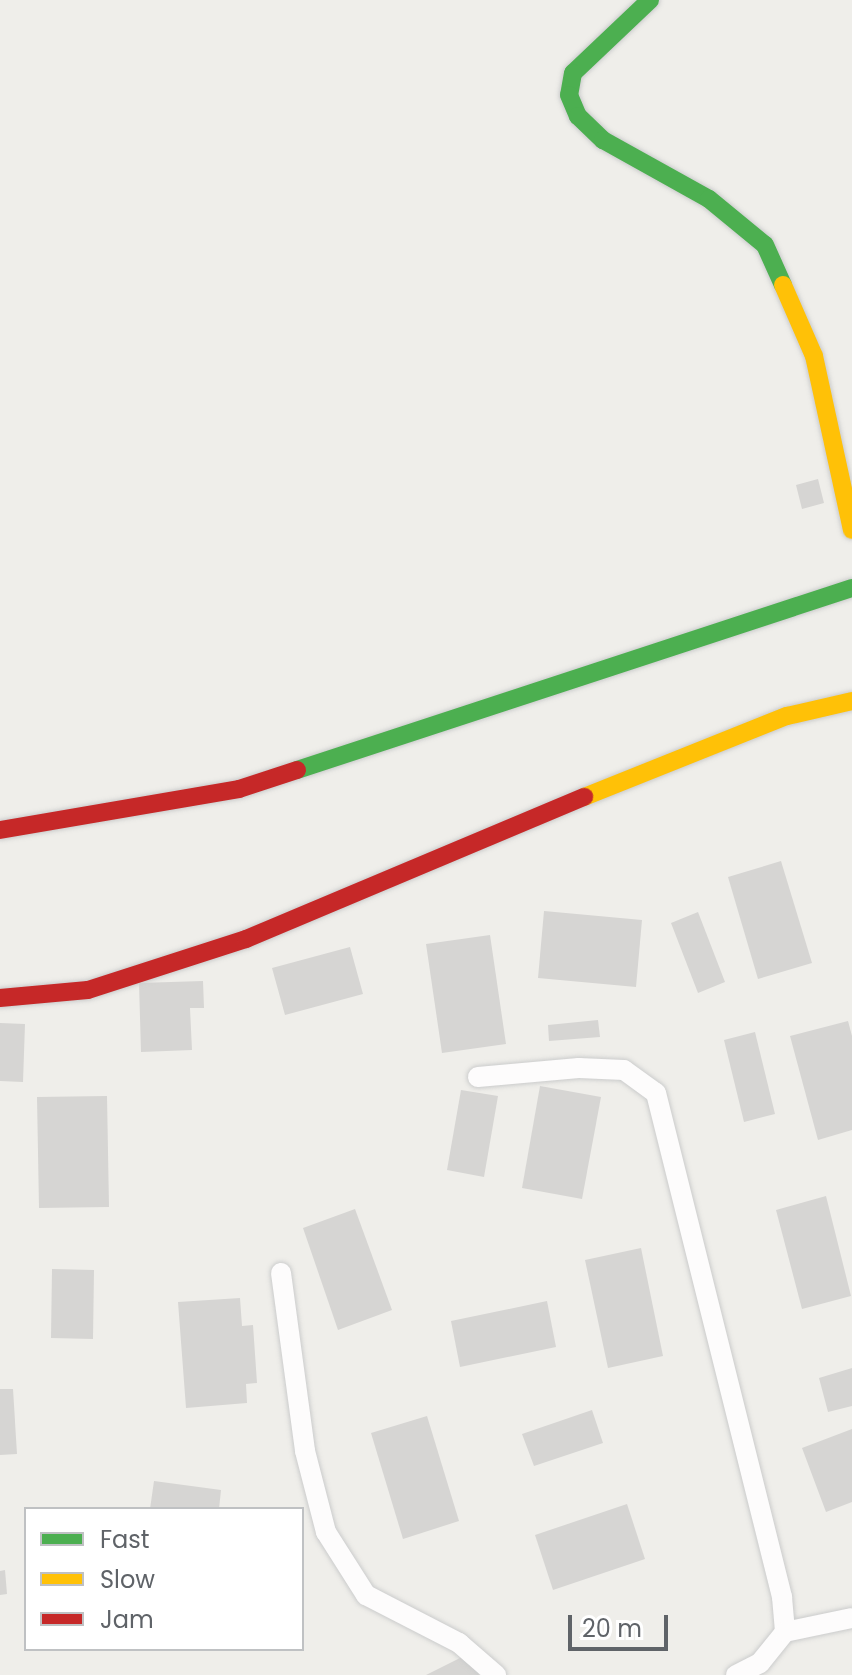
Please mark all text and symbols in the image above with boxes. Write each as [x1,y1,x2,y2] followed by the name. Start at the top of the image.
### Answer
[24,1507,304,1651] legend
[100,1523,150,1556] text: Fast
[100,1563,155,1596] text: Slow
[572,1599,672,1649] scale bar
[100,1603,154,1636] text: Jam
[582,1612,642,1645] text: 20 m

